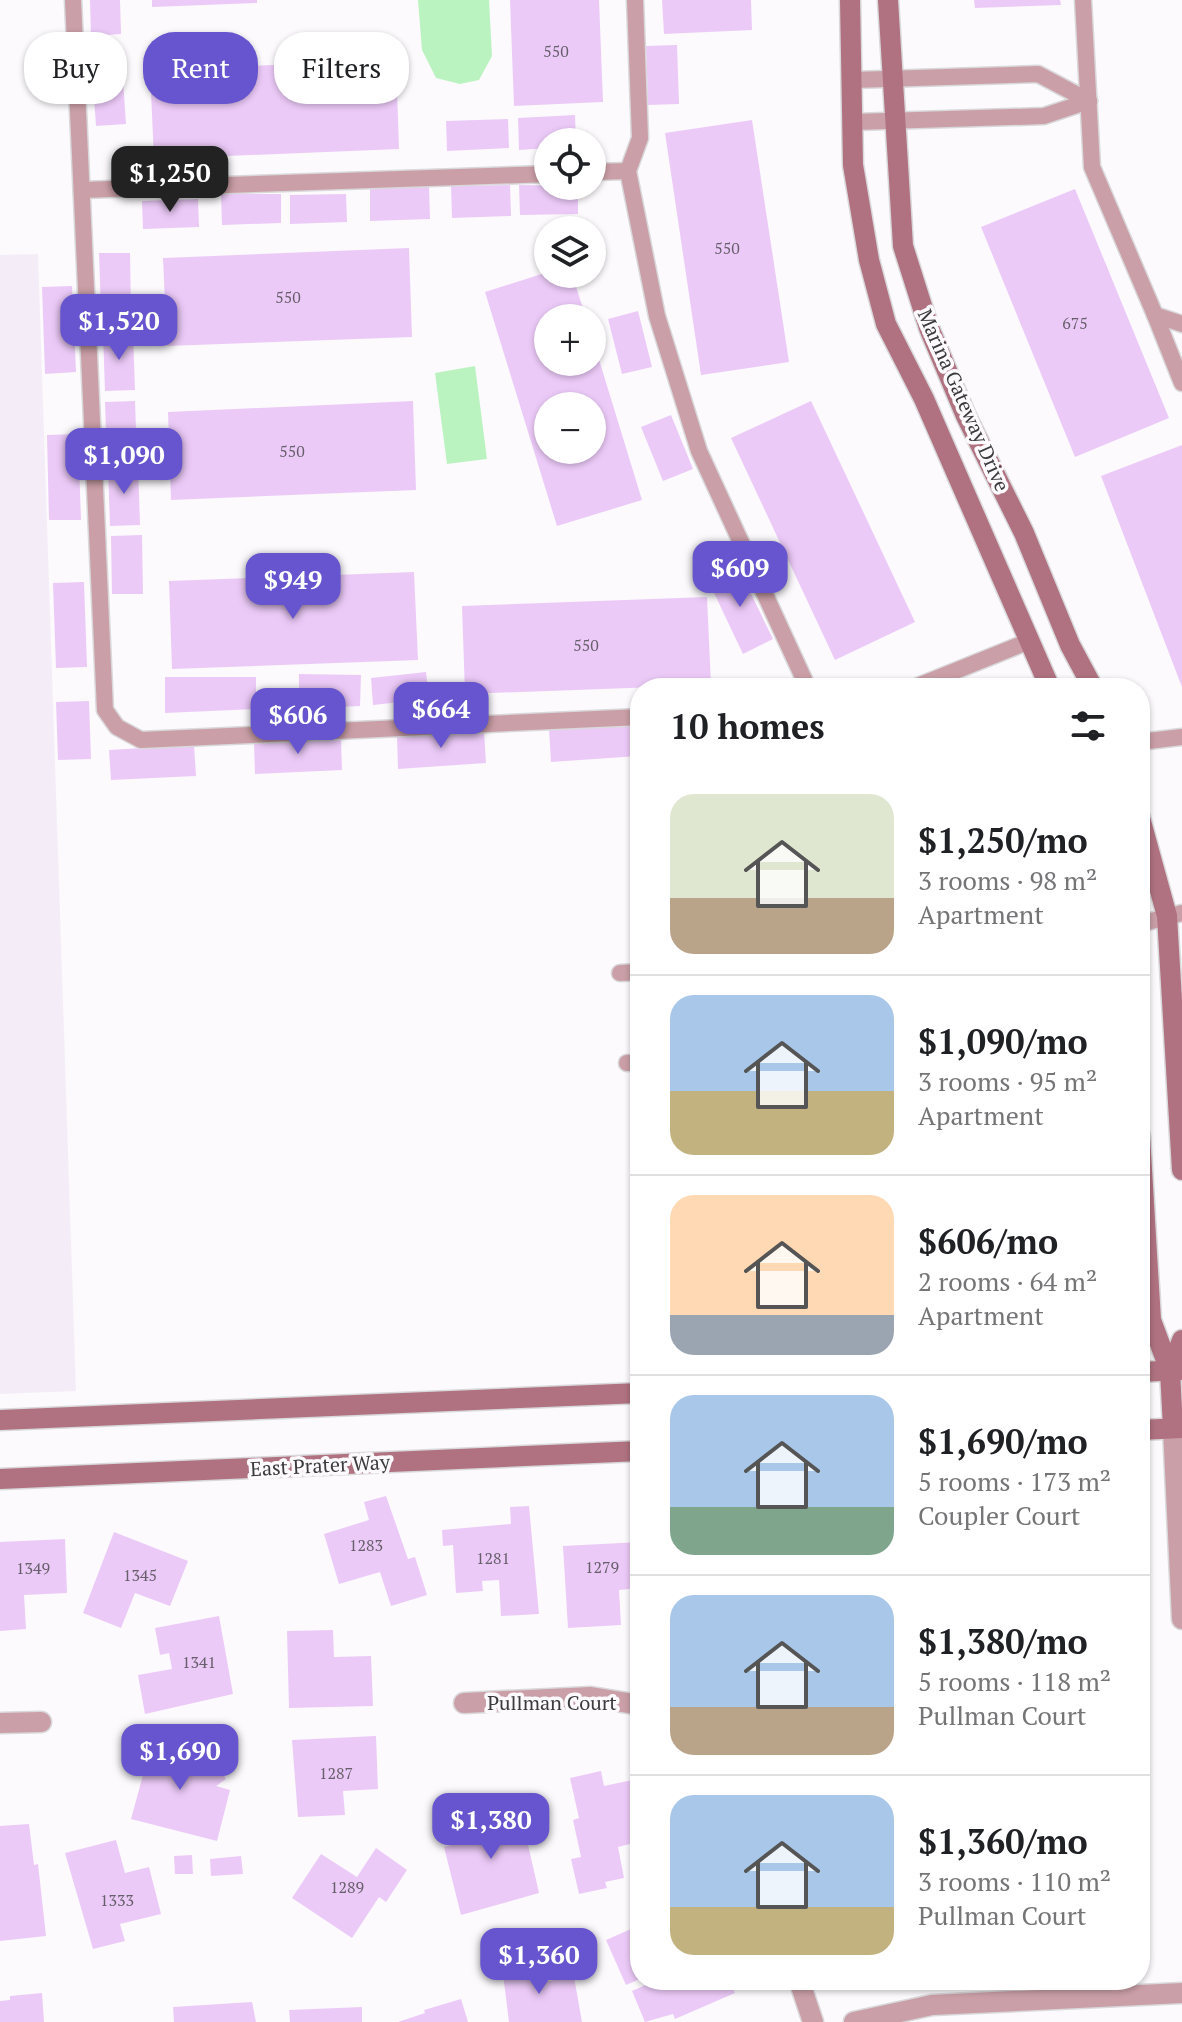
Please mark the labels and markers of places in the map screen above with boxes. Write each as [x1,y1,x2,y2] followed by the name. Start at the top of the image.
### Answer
[105,146,235,214] pin: $1,250
[54,294,184,362] pin: $1,520
[59,428,189,496] pin: $1,090
[693,541,787,609] pin: $609
[246,553,340,621] pin: $949
[394,682,488,750] pin: $664
[251,688,345,756] pin: $606
[115,1724,245,1792] pin: $1,690
[426,1793,556,1861] pin: $1,380
[474,1928,604,1996] pin: $1,360

